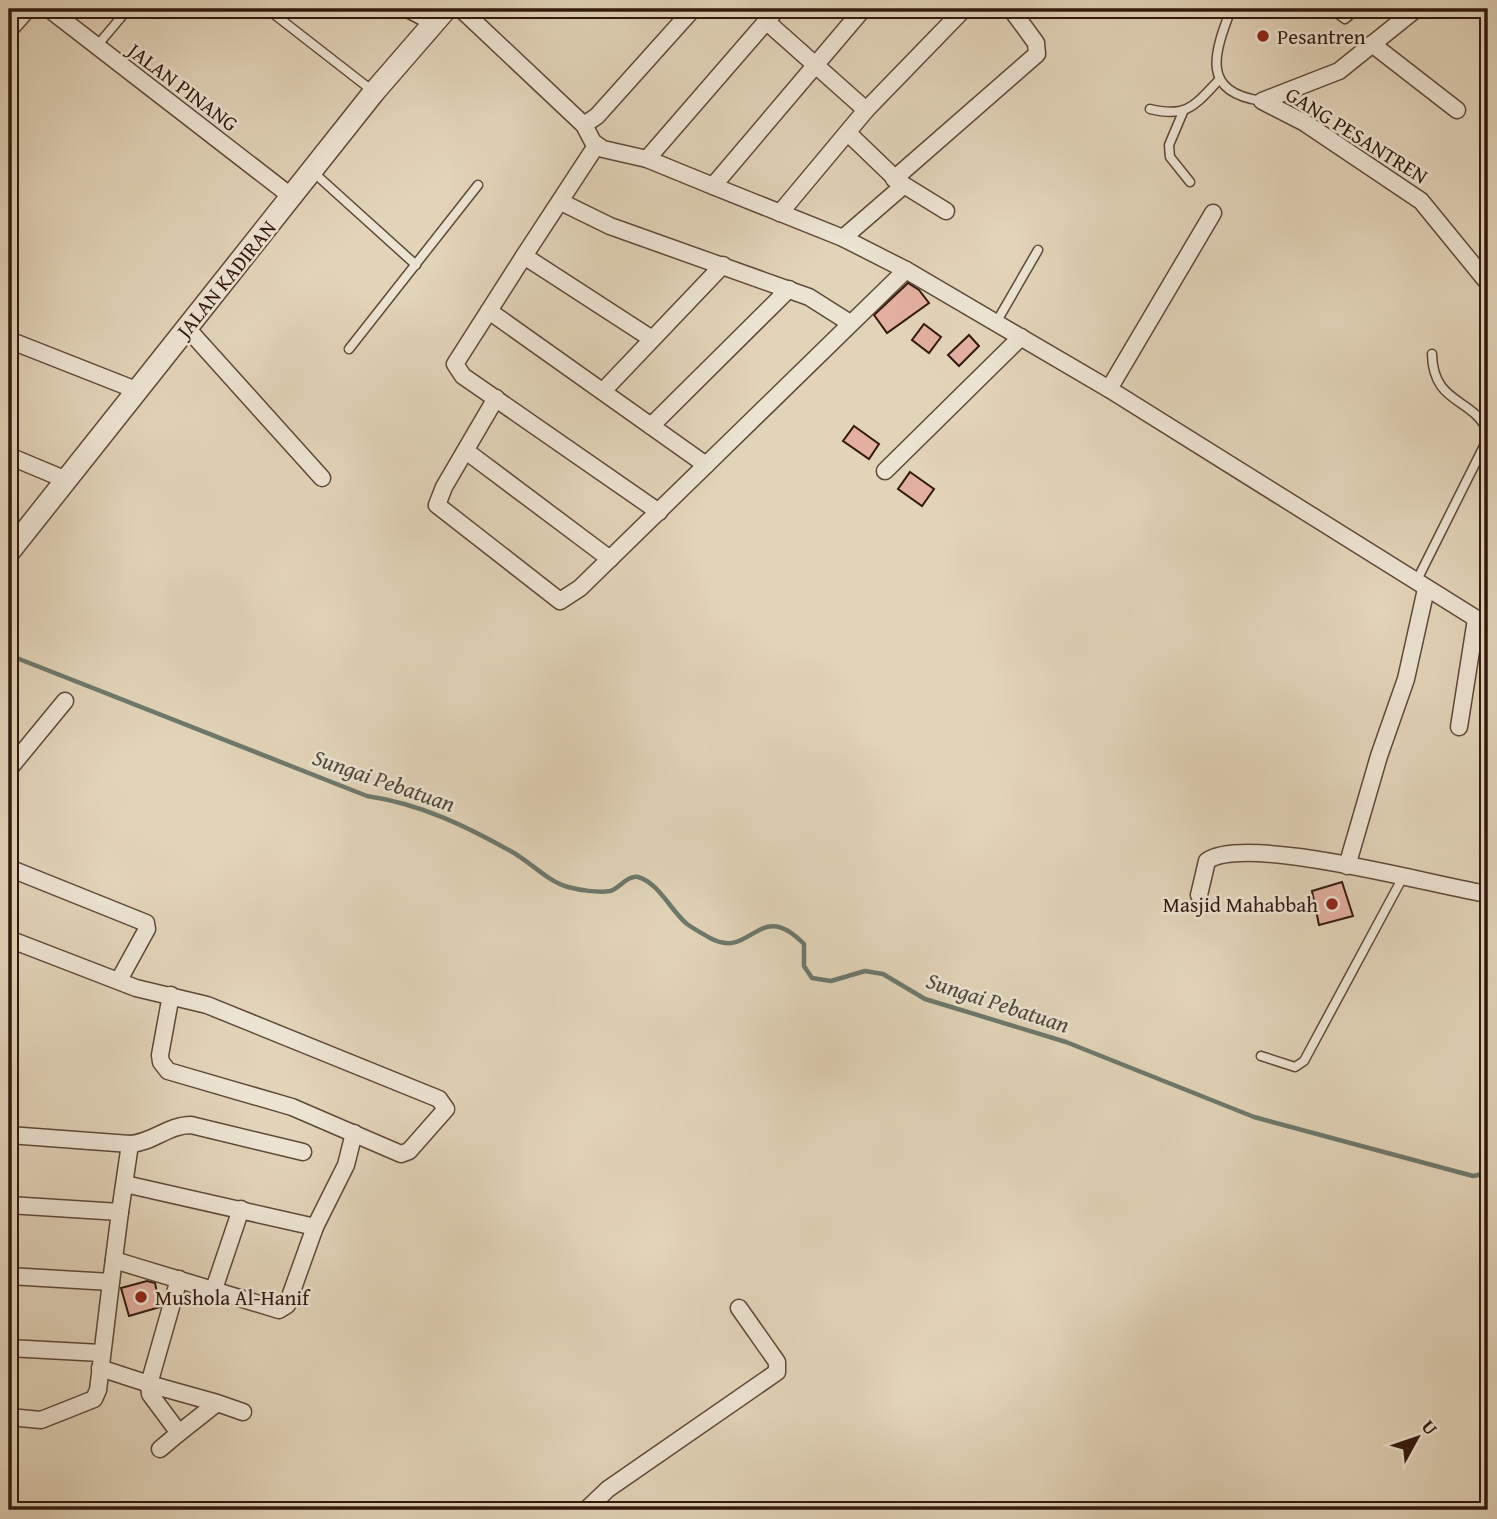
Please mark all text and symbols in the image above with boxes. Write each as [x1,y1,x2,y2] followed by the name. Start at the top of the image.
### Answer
[1277,21,1366,52] place label: Pesantren
[1255,28,1271,44] marker: Pesantren
[119,33,245,139] street label: JALAN PINANG
[1280,79,1434,191] street label: GANG PESANTREN
[167,213,283,347] street label: JALAN KADIRAN
[308,740,460,820] water label: Sungai Pebatuan
[1163,889,1318,920] place label: Masjid Mahabbah
[1324,896,1340,912] marker: Masjid Mahabbah
[922,963,1074,1041] water label: Sungai Pebatuan
[155,1282,311,1313] place label: Mushola Al-Hanif
[133,1289,149,1305] marker: Mushola Al-Hanif
[1382,1404,1452,1474] north arrow
[1415,1413,1445,1441] text: U

